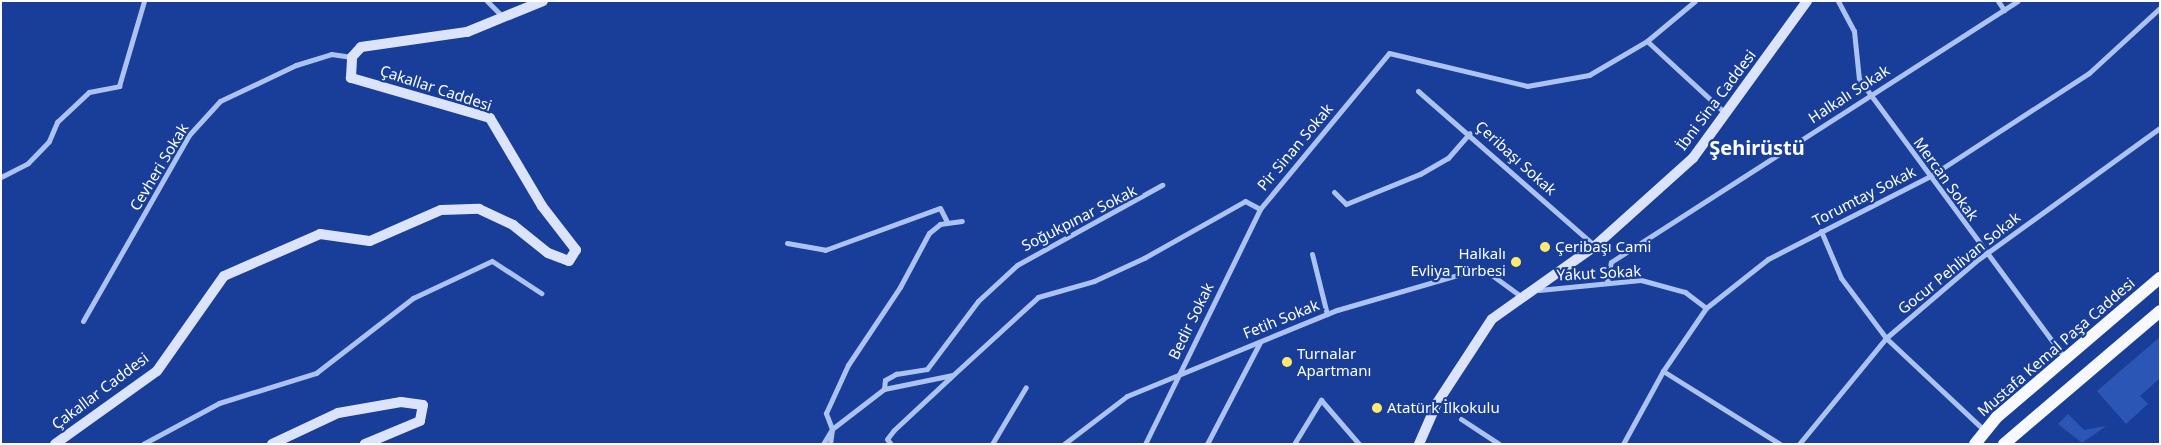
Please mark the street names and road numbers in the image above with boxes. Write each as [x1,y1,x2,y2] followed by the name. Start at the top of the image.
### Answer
[1672,46,1760,154] street label: İbni Sina Caddesi
[378,61,494,115] street label: Çakallar Caddesi
[1805,61,1893,127] street label: Halkalı Sokak
[1253,100,1337,194] street label: Pir Sinan Sokak
[1472,117,1560,199] street label: Çeribaşı Sokak
[126,120,192,214] street label: Cevheri Sokak
[1910,134,1982,224] street label: Mercan Sokak
[1810,162,1918,230] street label: Torumtay Sokak
[1019,181,1139,255] street label: Soğukpınar Sokak
[1894,208,2024,318] street label: Gocur Pehlivan Sokak
[1556,262,1642,284] street label: Yakut Sokak
[1974,274,2138,420] street label: Mustafa Kemal Paşa Caddesi
[1165,280,1217,362] street label: Bedir Sokak
[1240,296,1322,342] street label: Fetih Sokak
[48,349,152,433] street label: Çakallar Caddesi

